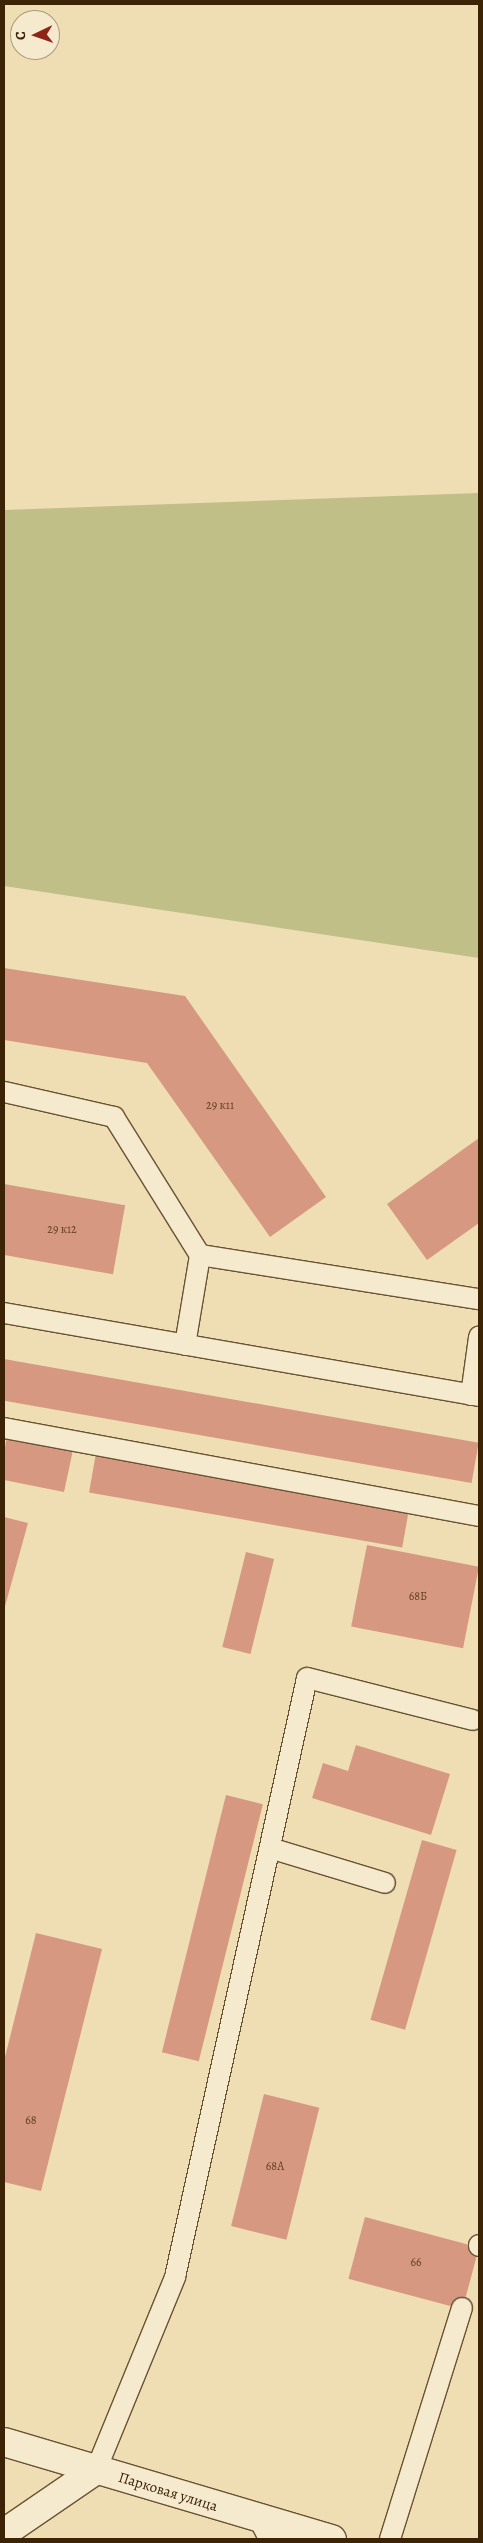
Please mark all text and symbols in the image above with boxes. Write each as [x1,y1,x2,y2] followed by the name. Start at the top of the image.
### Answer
[10,10,60,60] north arrow
[11,31,30,41] text: С
[206,1099,234,1113] house number: 29 к11
[47,1223,77,1237] house number: 29 к12
[409,1590,427,1604] house number: 68Б
[25,2114,37,2128] house number: 68
[266,2160,284,2174] house number: 68А
[410,2256,422,2270] house number: 66
[116,2468,220,2516] street label: Парковая улица

